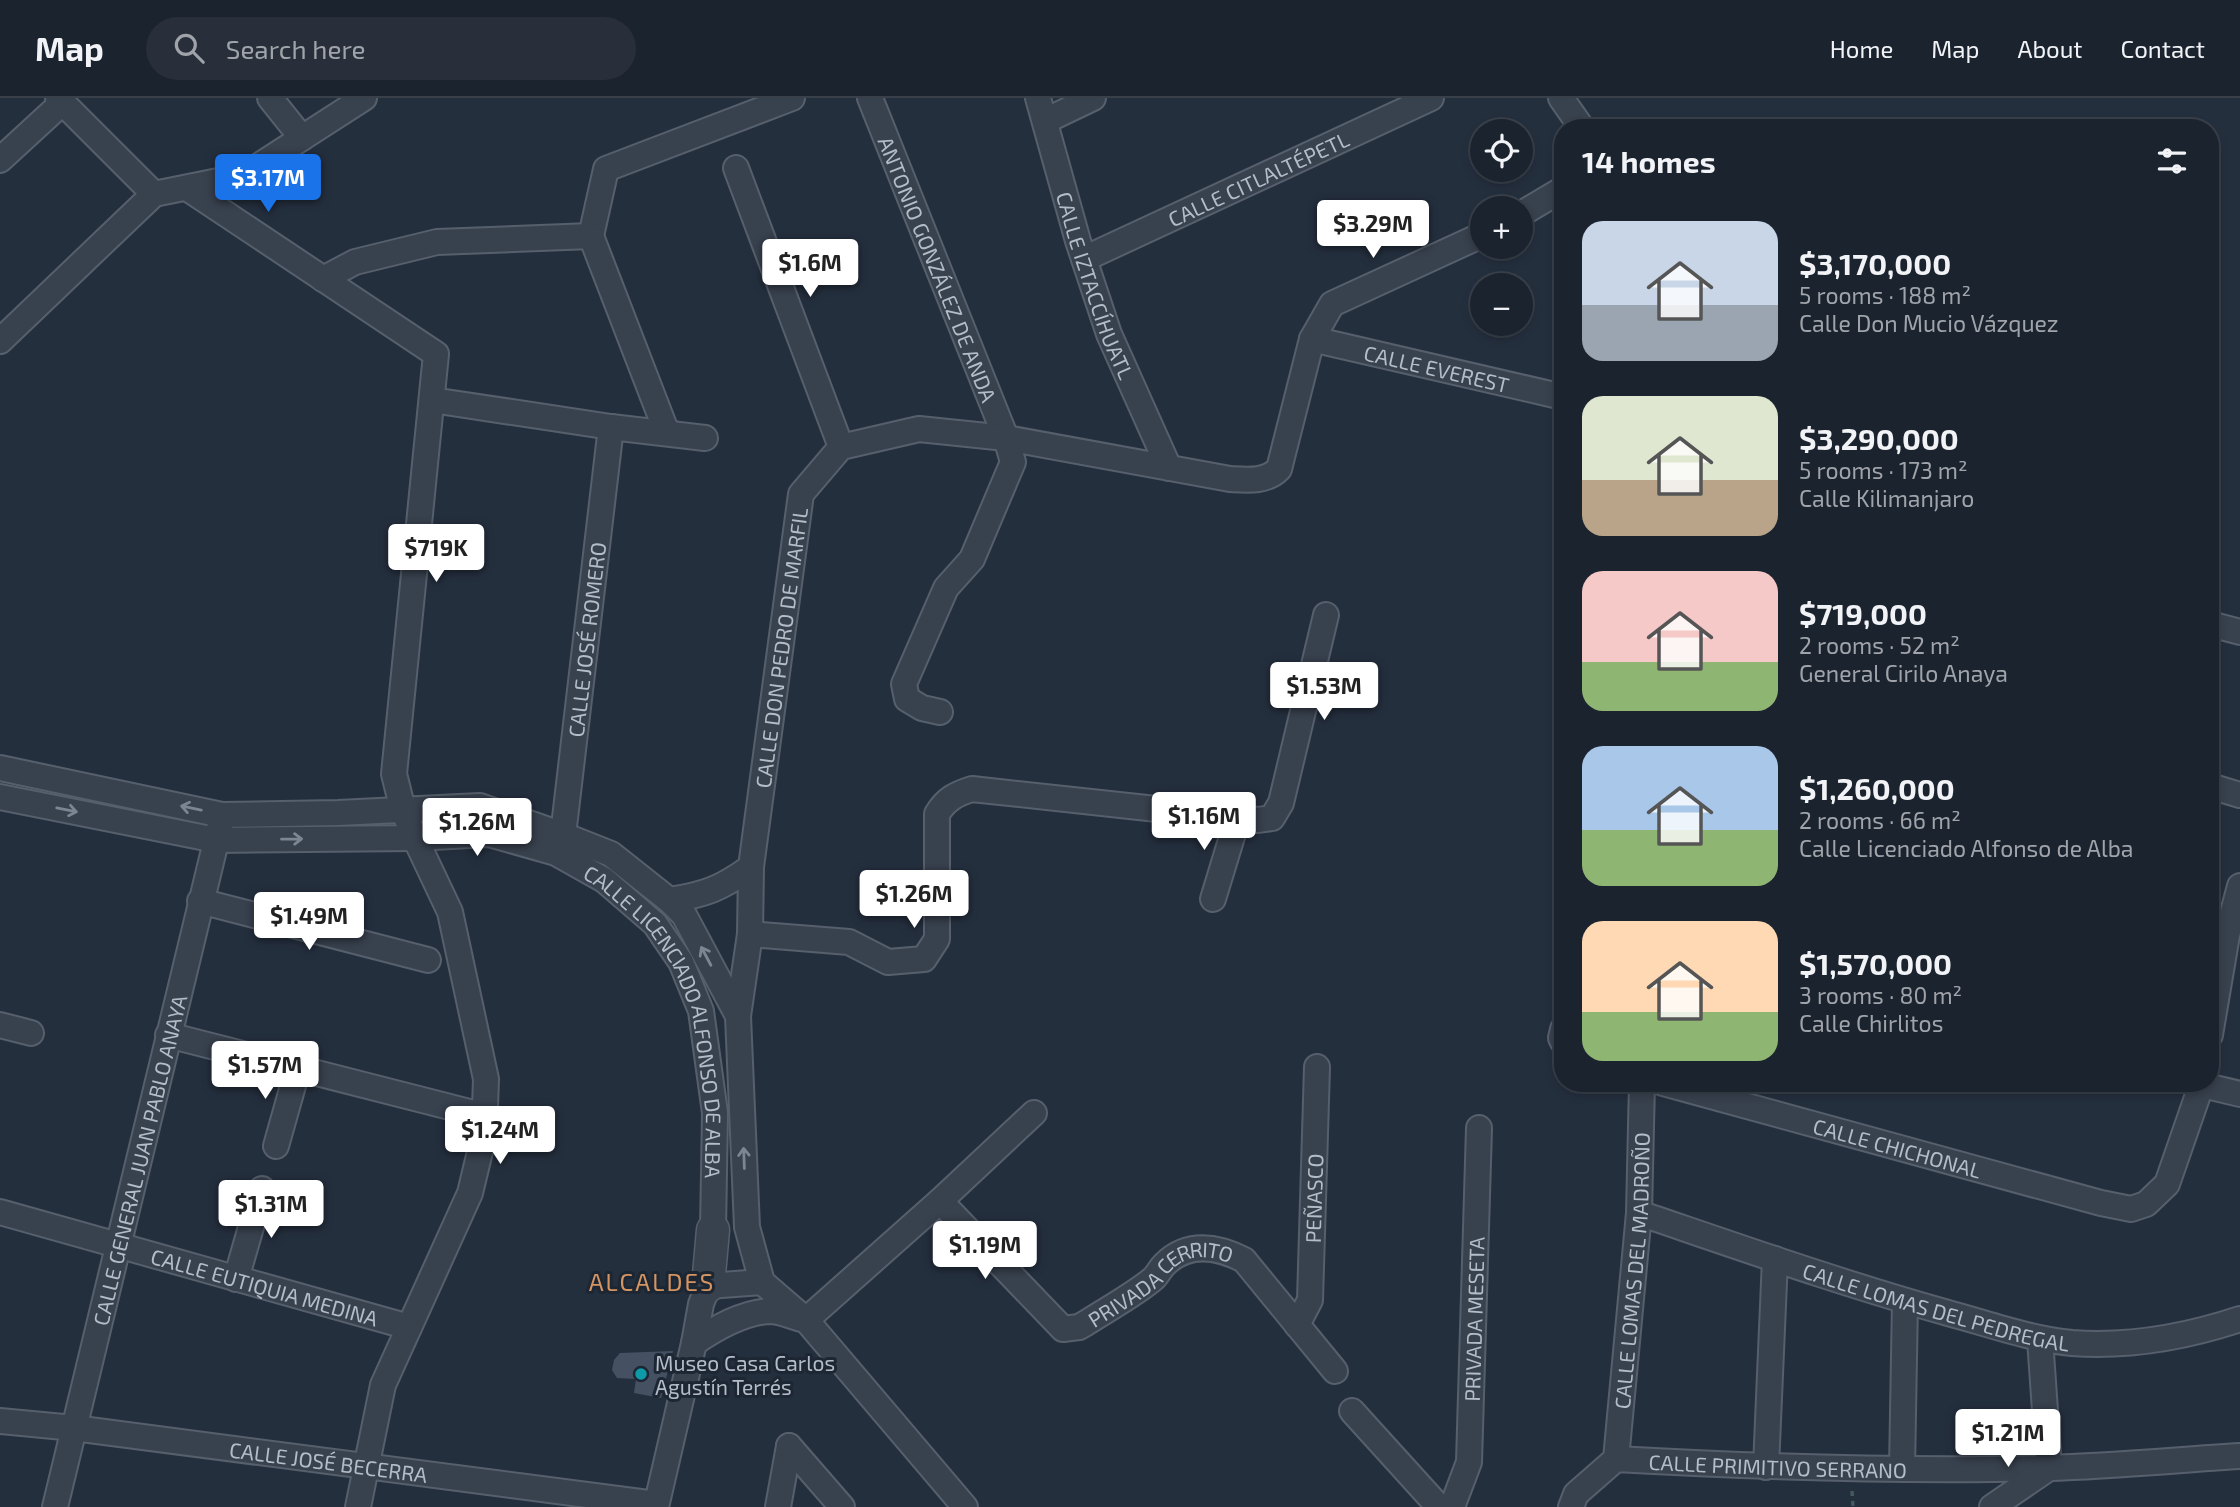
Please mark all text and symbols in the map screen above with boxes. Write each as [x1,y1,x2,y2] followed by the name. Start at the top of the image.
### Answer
[146,17,636,80] search box
[35,28,104,68] text: Map
[170,29,208,67] icon: search
[226,33,365,64] text: Search here
[1830,34,1893,63] text: Home
[1931,34,1979,63] text: Map
[2017,34,2083,63] text: About
[2121,34,2205,63] text: Contact
[1470,119,1533,336] map controls
[1470,119,1533,182] button: locate
[1164,125,1353,231] street label: CALLE CITLALTÉPETL
[874,132,1003,405] street label: ANTONIO GONZÁLEZ DE ANDA
[2153,142,2191,180] icon: filters
[1582,143,1716,179] text: 14 homes
[211,155,325,214] pin: $3.17M
[231,163,305,191] text: $3.17M
[1052,189,1140,383] street label: CALLE IZTACCÍHUATL
[1470,196,1533,259] button: +
[1316,200,1430,260] pin: $3.29M
[1333,209,1413,237] text: $3.29M
[761,240,859,299] pin: $1.6M
[1799,245,1951,281] text: $3,170,000
[778,248,842,276] text: $1.6M
[1638,249,1722,333] icon: home
[1470,273,1533,336] button: −
[1799,281,1971,309] text: 5 rooms · 188 m²
[1799,309,2059,337] text: Calle Don Mucio Vázquez
[1362,339,1512,397] street label: CALLE EVEREST
[1799,420,1959,456] text: $3,290,000
[1638,424,1722,508] icon: home
[1799,456,1968,484] text: 5 rooms · 173 m²
[1799,484,1974,512] text: Calle Kilimanjaro
[749,506,812,789] street label: CALLE DON PEDRO DE MARFIL
[387,524,485,584] pin: $719K
[404,533,468,561] text: $719K
[562,541,610,739] street label: CALLE JOSÉ ROMERO
[1799,595,1927,631] text: $719,000
[1638,599,1722,683] icon: home
[1799,631,1960,659] text: 2 rooms · 52 m²
[1799,659,2008,687] text: General Cirilo Anaya
[1267,662,1381,722] pin: $1.53M
[1286,671,1362,699] text: $1.53M
[1799,770,1955,806] text: $1,260,000
[1638,774,1722,858] icon: home
[1147,792,1261,852] pin: $1.16M
[420,798,534,858] pin: $1.26M
[180,801,203,814] one-way arrow
[1168,801,1240,829] text: $1.16M
[55,804,78,818] one-way arrow
[1799,806,1961,834] text: 2 rooms · 66 m²
[439,807,515,835] text: $1.26M
[280,832,303,846] one-way arrow
[1799,834,2133,862] text: Calle Licenciado Alfonso de Alba
[580,859,728,1178] street label: CALLE LICENCIADO ALFONSO DE ALBA
[857,870,971,930] pin: $1.26M
[876,879,952,907] text: $1.26M
[252,892,366,952] pin: $1.49M
[270,901,348,929] text: $1.49M
[1799,945,1952,981] text: $1,570,000
[698,946,712,967] one-way arrow
[1638,949,1722,1033] icon: home
[1799,981,1962,1009] text: 3 rooms · 80 m²
[87,992,191,1328] street label: CALLE GENERAL JUAN PABLO ANAYA
[1799,1009,1943,1037] text: Calle Chirlitos
[208,1042,322,1101] pin: $1.57M
[228,1050,302,1078] text: $1.57M
[443,1107,557,1166] pin: $1.24M
[1810,1112,1984,1182] street label: CALLE CHICHONAL
[461,1115,539,1143] text: $1.24M
[1608,1132,1653,1410] street label: CALLE LOMAS DEL MADROÑO
[738,1147,751,1170] one-way arrow
[1299,1153,1327,1243] street label: PEÑASCO
[214,1180,328,1240] pin: $1.31M
[235,1189,307,1217] text: $1.31M
[928,1222,1042,1281] pin: $1.19M
[949,1230,1021,1258] text: $1.19M
[1083,1235,1237,1331] street label: PRIVADA CERRITO
[1458,1236,1488,1402] street label: PRIVADA MESETA
[148,1243,381,1330] street label: CALLE EUTIQUIA MEDINA
[1800,1257,2071,1355] street label: CALLE LOMAS DEL PEDREGAL
[589,1267,715,1296] district label: ALCALDES
[655,1350,835,1399] place label: Museo Casa Carlos Agustín Terrés
[633,1366,649,1382] marker: Museo Casa Carlos Agustín Terrés
[1951,1410,2065,1469] pin: $1.21M
[1971,1418,2045,1446] text: $1.21M
[228,1436,429,1487] street label: CALLE JOSÉ BECERRA
[1648,1448,1907,1482] street label: CALLE PRIMITIVO SERRANO

